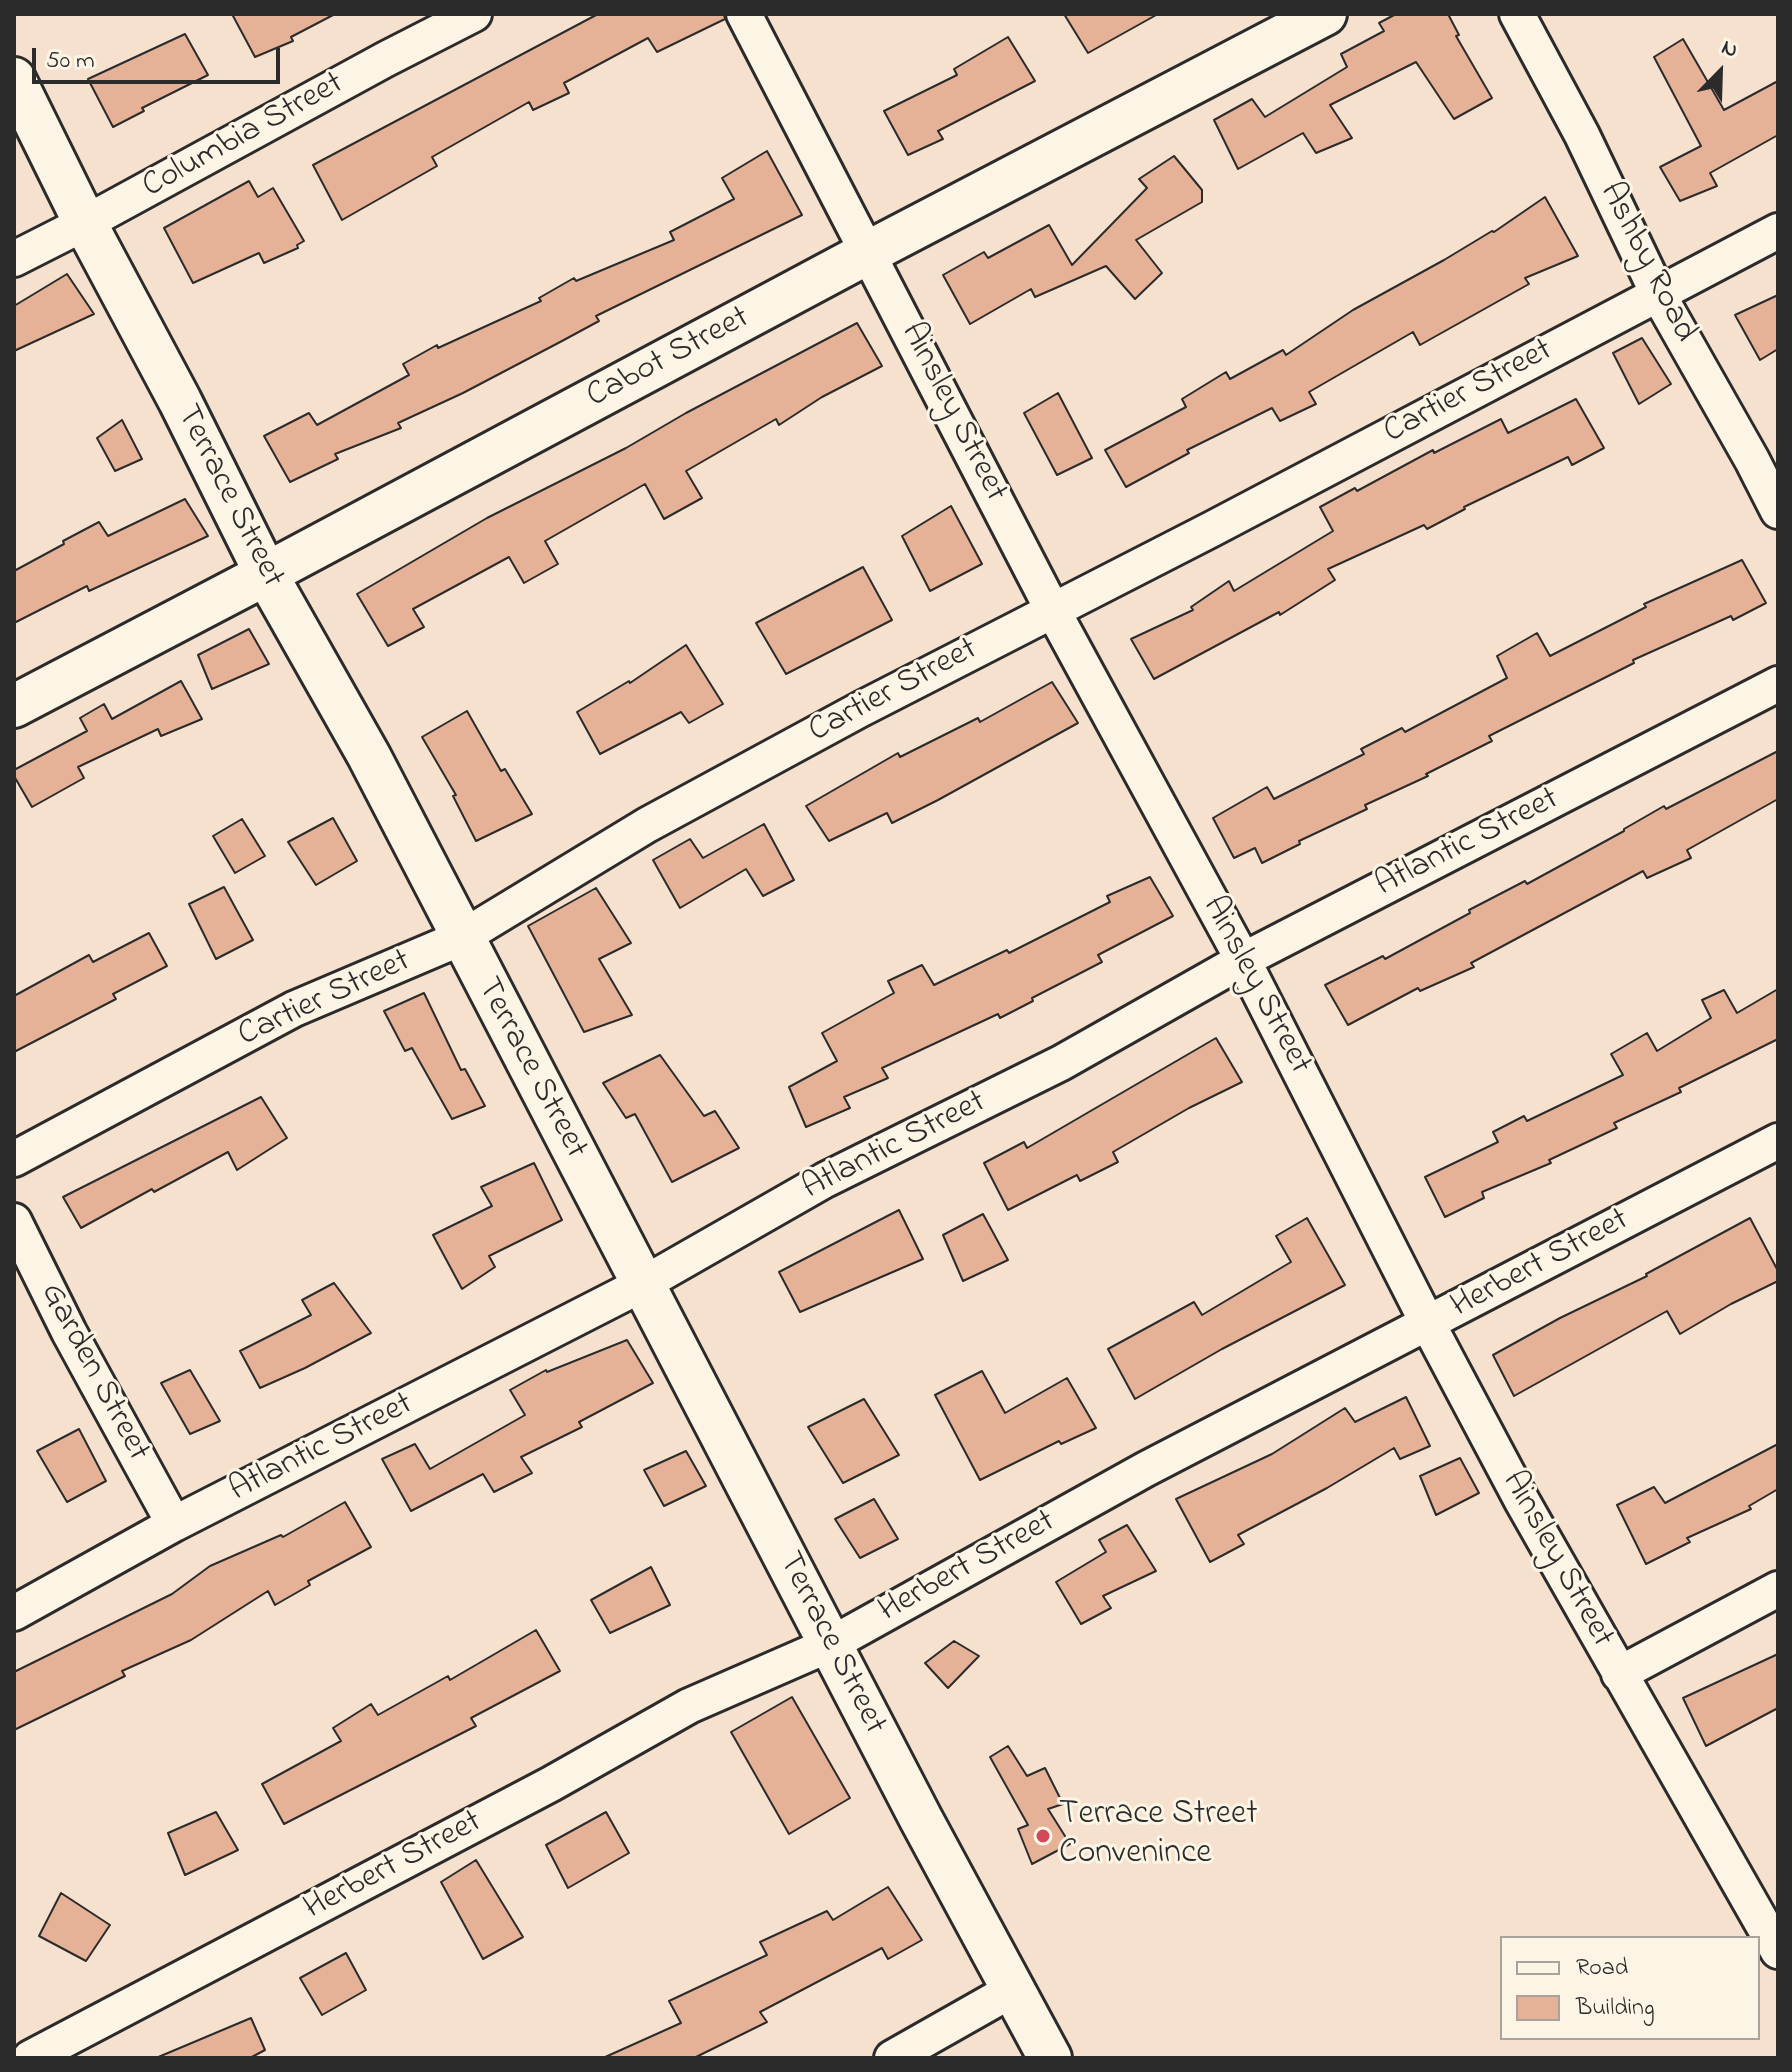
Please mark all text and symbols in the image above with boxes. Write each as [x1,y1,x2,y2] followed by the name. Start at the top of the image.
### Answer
[36,32,284,82] scale bar
[1680,32,1760,112] north arrow
[1716,32,1742,68] text: N
[46,44,95,79] text: 50 m
[136,65,352,209] street label: Columbia Street
[1588,176,1704,350] street label: Ashby Road
[581,299,757,419] street label: Cabot Street
[890,317,1014,509] street label: Ainsley Street
[1378,332,1560,454] street label: Cartier Street
[165,399,291,595] street label: Terrace Street
[803,631,985,753] street label: Cartier Street
[1370,780,1566,908] street label: Atlantic Street
[1191,890,1319,1082] street label: Ainsley Street
[233,942,417,1058] street label: Cartier Street
[465,972,595,1166] street label: Terrace Street
[797,1083,993,1211] street label: Atlantic Street
[1445,1201,1637,1329] street label: Herbert Street
[29,1277,157,1469] street label: Garden Street
[224,1385,420,1513] street label: Atlantic Street
[1491,1465,1621,1655] street label: Ainsley Street
[873,1503,1063,1633] street label: Herbert Street
[767,1546,893,1742] street label: Terrace Street
[1059,1796,1258,1876] place label: Terrace Street Convenince
[298,1803,490,1931] street label: Herbert Street
[1034,1827,1052,1845] marker: Terrace Street Convenince
[1500,1936,1760,2040] legend
[1576,1951,1628,1986] text: Road
[1576,1991,1655,2026] text: Building

